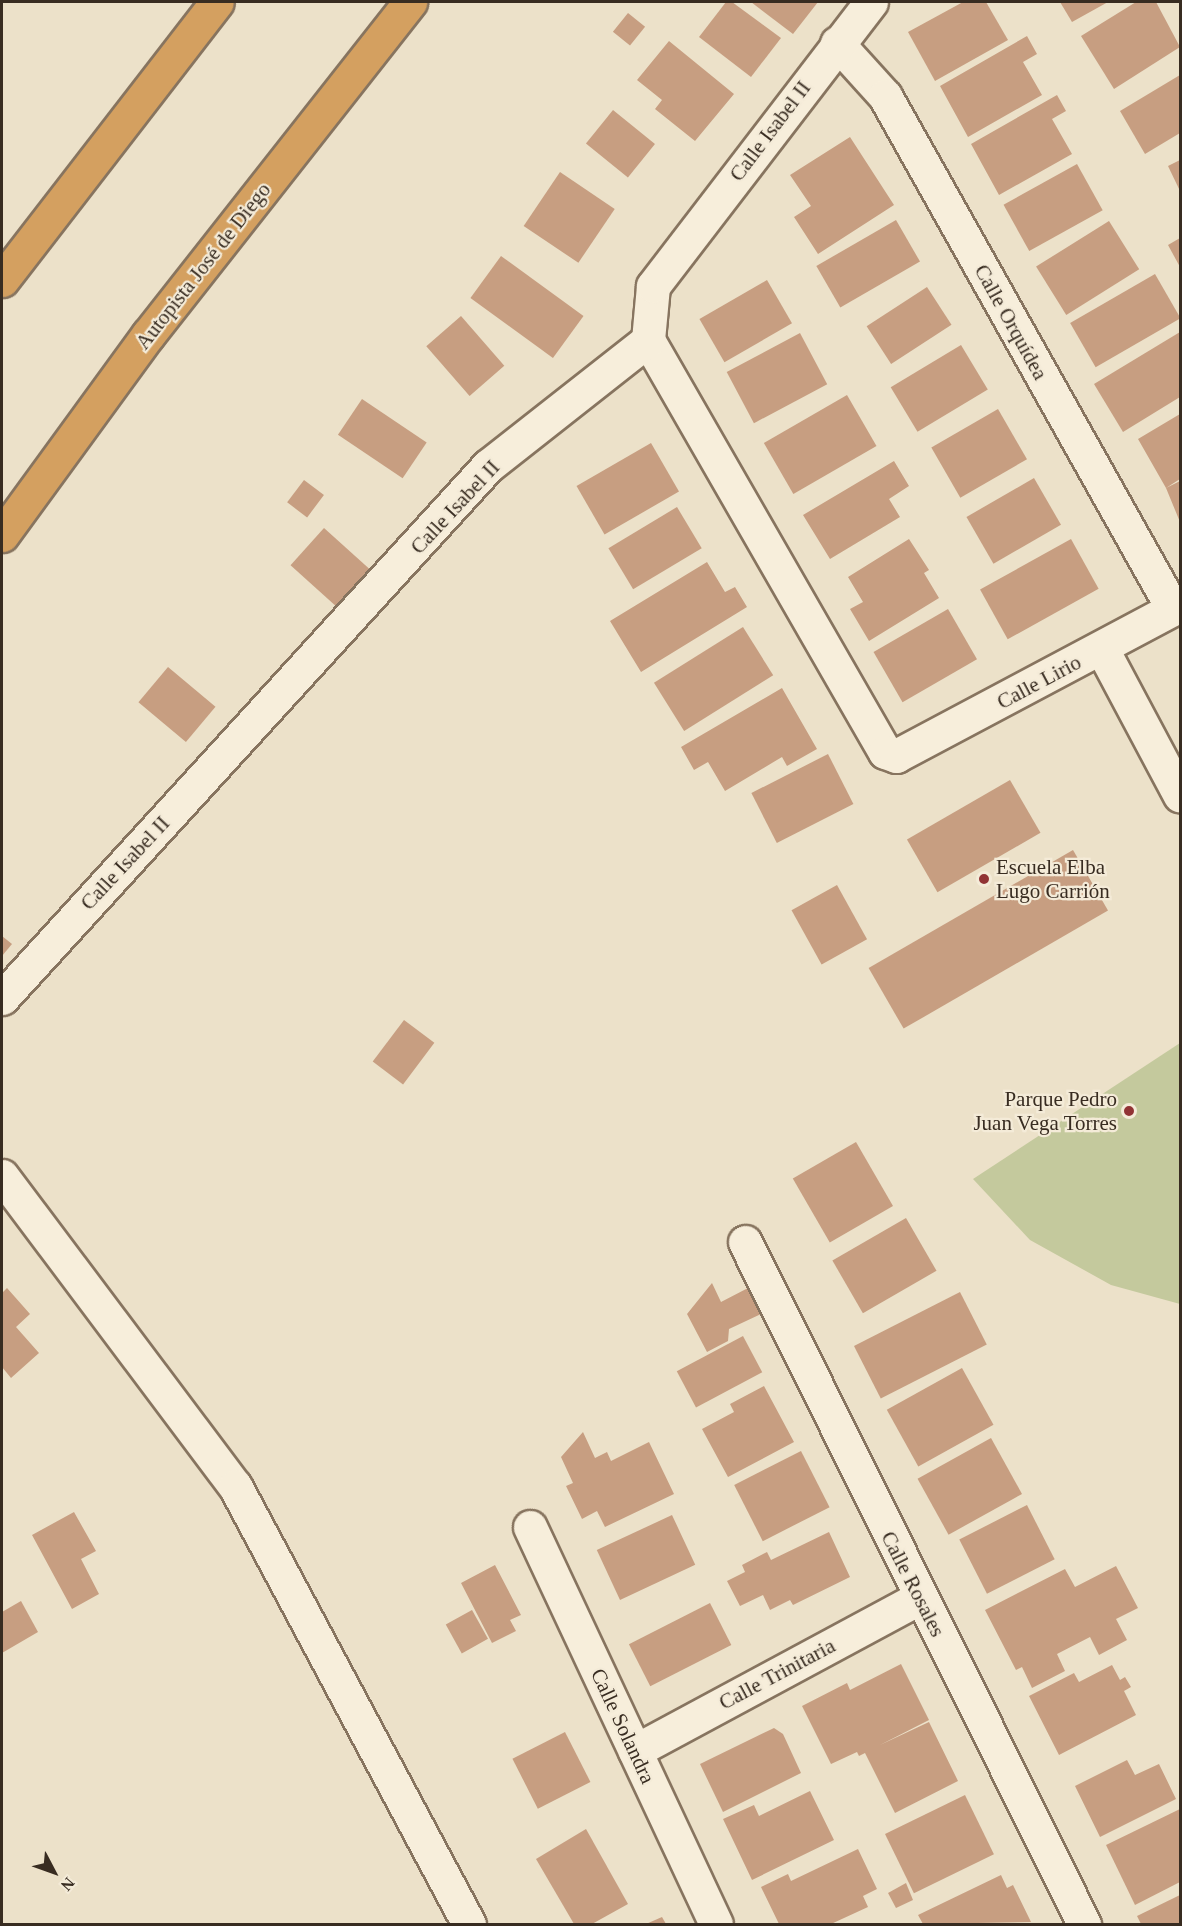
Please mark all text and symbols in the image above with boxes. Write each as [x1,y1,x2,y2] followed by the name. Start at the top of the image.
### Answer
[724,76,816,186] street label: Calle Isabel II
[130,178,276,354] street label: Autopista José de Diego
[969,260,1053,384] street label: Calle Orquídea
[405,455,505,559] street label: Calle Isabel II
[993,649,1085,715] street label: Calle Lirio
[75,811,175,915] street label: Calle Isabel II
[996,854,1110,904] place label: Escuela Elba Lugo Carrión
[977,872,991,886] marker: Escuela Elba Lugo Carrión
[973,1086,1117,1136] place label: Parque Pedro Juan Vega Torres
[1122,1104,1136,1118] marker: Parque Pedro Juan Vega Torres
[876,1527,950,1641] street label: Calle Rosales
[715,1633,839,1715] street label: Calle Trinitaria
[585,1664,661,1788] street label: Calle Solandra
[24,1842,84,1902] north arrow
[58,1874,78,1894] text: N

